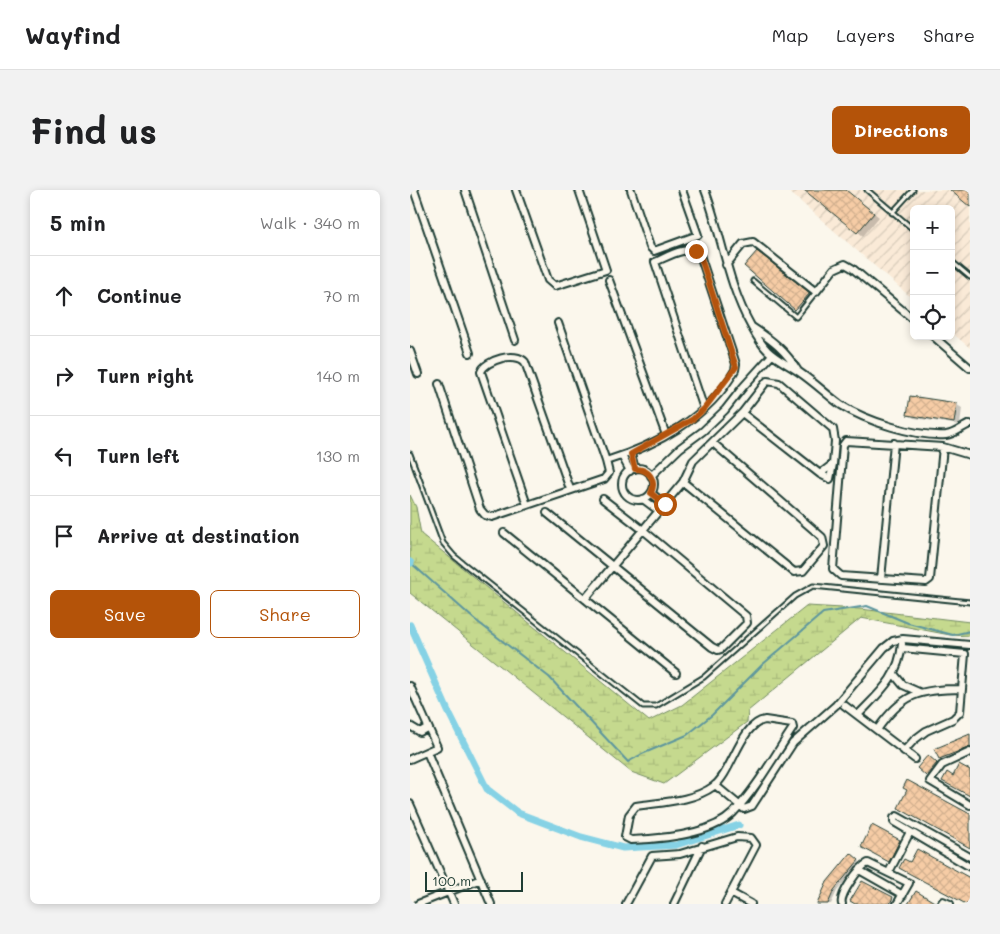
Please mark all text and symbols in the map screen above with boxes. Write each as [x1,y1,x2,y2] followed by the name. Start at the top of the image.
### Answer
[25,19,121,50] text: Wayfind
[772,23,808,47] text: Map
[836,23,895,47] text: Layers
[923,23,975,47] text: Share
[832,106,970,154] button: Directions
[30,107,157,153] text: Find us
[910,205,955,340] map controls
[910,205,955,250] button: +
[50,209,106,236] text: 5 min
[260,212,360,233] text: Walk · 340 m
[685,240,708,263] route end
[910,250,955,295] button: −
[50,282,78,310] icon: ahead
[97,283,182,308] text: Continue
[323,285,360,306] text: 70 m
[910,295,955,340] button: locate
[50,362,78,390] icon: right
[97,363,194,388] text: Turn right
[316,365,360,386] text: 140 m
[50,442,78,470] icon: left
[97,443,180,468] text: Turn left
[316,445,360,466] text: 130 m
[654,493,677,516] route start
[50,522,78,550] icon: arrive
[97,523,300,548] text: Arrive at destination
[50,590,200,638] button: Save
[210,590,360,638] button: Share
[425,869,522,892] scale bar
[432,871,471,890] text: 100 m

